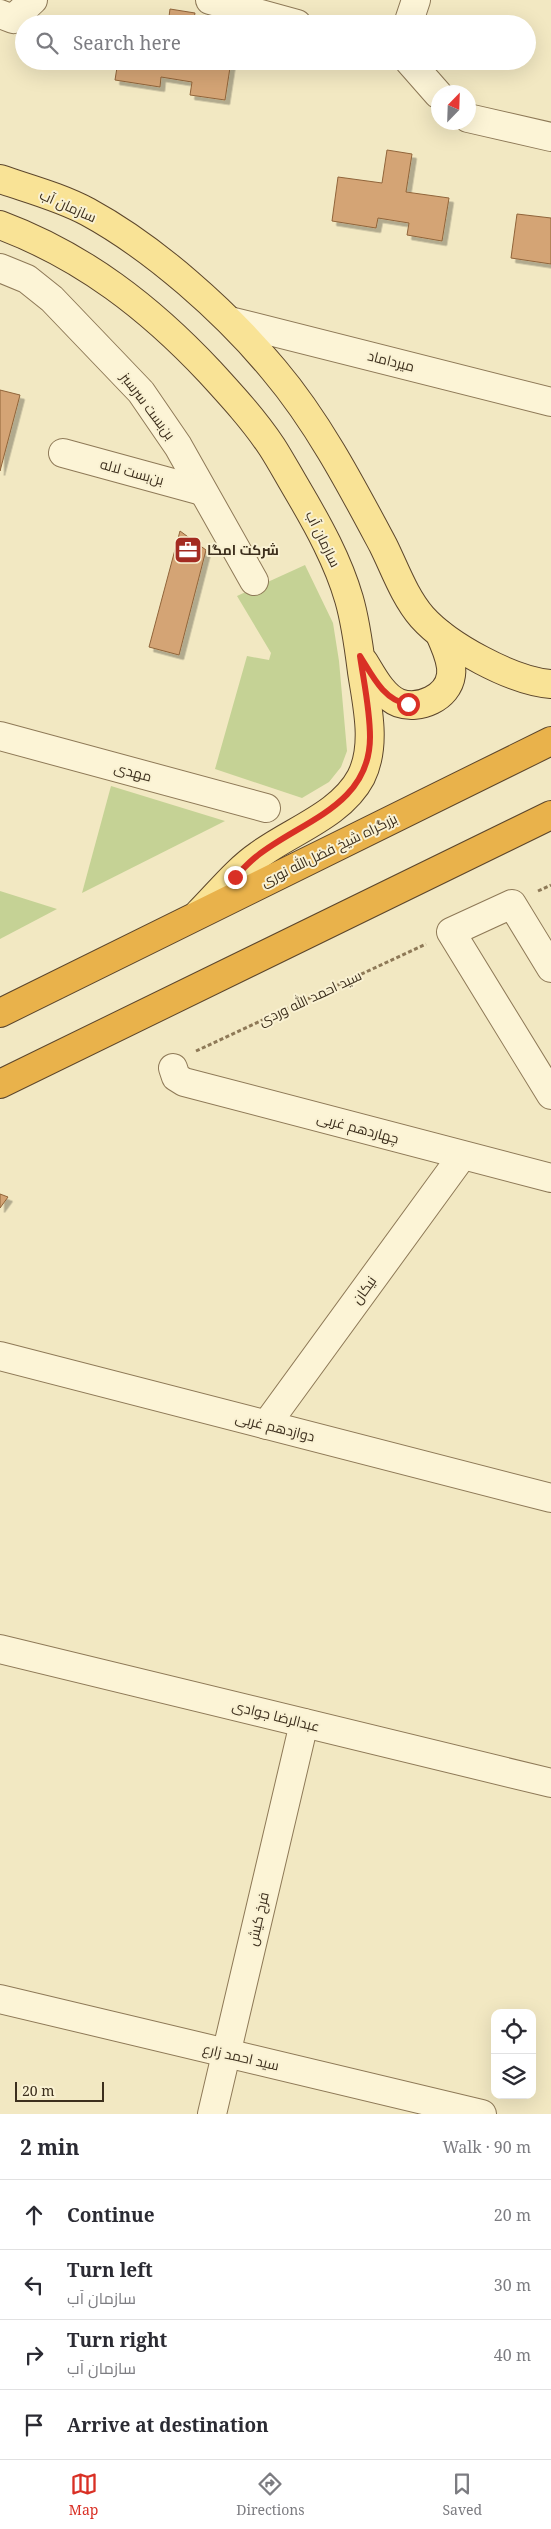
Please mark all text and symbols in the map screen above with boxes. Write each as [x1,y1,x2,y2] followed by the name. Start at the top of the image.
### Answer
[15,15,536,70] search box
[33,29,61,57] icon: search
[73,30,181,56] text: Search here
[431,85,476,130] north arrow
[37,185,100,226] street label: سازمان آب
[366,346,417,376] street label: میرداماد
[116,367,180,443] street label: بن‌بست سرسبز
[98,454,166,489] street label: بن‌بست لاله
[302,508,345,570] street label: سازمان آب
[173,535,203,565] office icon: شرکت امگا
[207,540,279,559] place label: شرکت امگا
[397,693,420,716] route start
[112,757,154,786] street label: مهدی
[257,808,400,891] street label: بزرگراه شیخ فضل‌الله نوری
[224,866,247,889] route end
[255,965,364,1030] street label: سید احمد الله وردی
[315,1107,401,1149] street label: چهاردهم غربی
[347,1272,380,1308] street label: نیکان
[233,1407,317,1447] street label: دوازدهم غربی
[230,1695,322,1736] street label: عبدالرضا جوادی
[242,1890,273,1948] street label: فرخ کیش
[491,2009,536,2099] map controls
[491,2009,536,2054] button: locate
[201,2039,281,2075] street label: سید احمد زارع
[491,2054,536,2099] button: layers
[15,2079,104,2102] scale bar
[22,2081,55,2100] text: 20 m
[20,2133,79,2161] text: 2 min
[443,2136,531,2158] text: Walk · 90 m
[20,2201,48,2229] icon: ahead
[67,2202,155,2228] text: Continue
[494,2204,531,2226] text: 20 m
[67,2257,153,2283] text: Turn left
[20,2271,48,2299] icon: left
[494,2274,531,2296] text: 30 m
[67,2287,136,2309] text: سازمان آب
[67,2327,167,2353] text: Turn right
[20,2341,48,2369] icon: right
[494,2344,531,2366] text: 40 m
[67,2357,136,2379] text: سازمان آب
[20,2411,48,2439] icon: arrive
[67,2412,269,2438] text: Arrive at destination
[69,2470,98,2519] tab: Map
[236,2470,305,2519] tab: Directions
[442,2470,482,2519] tab: Saved

